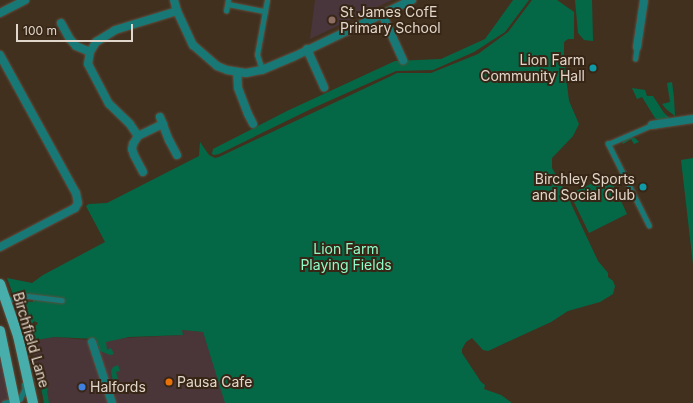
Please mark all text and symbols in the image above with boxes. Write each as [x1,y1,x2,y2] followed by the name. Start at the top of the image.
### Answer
[340,4,441,36] place label: St James CofE Primary School
[327,15,337,25] marker: St James CofE Primary School
[18,16,135,42] scale bar
[23,23,57,38] text: 100 m
[480,52,585,84] place label: Lion Farm Community Hall
[588,63,598,73] marker: Lion Farm Community Hall
[532,171,635,204] place label: Birchley Sports and Social Club
[638,182,648,192] marker: Birchley Sports and Social Club
[300,241,392,274] park label: Lion Farm Playing Fields
[9,290,53,390] street label: Birchfield Lane
[177,374,252,390] place label: Pausa Cafe
[164,377,174,387] marker: Pausa Cafe
[90,379,146,395] place label: Halfords
[77,382,87,392] marker: Halfords

